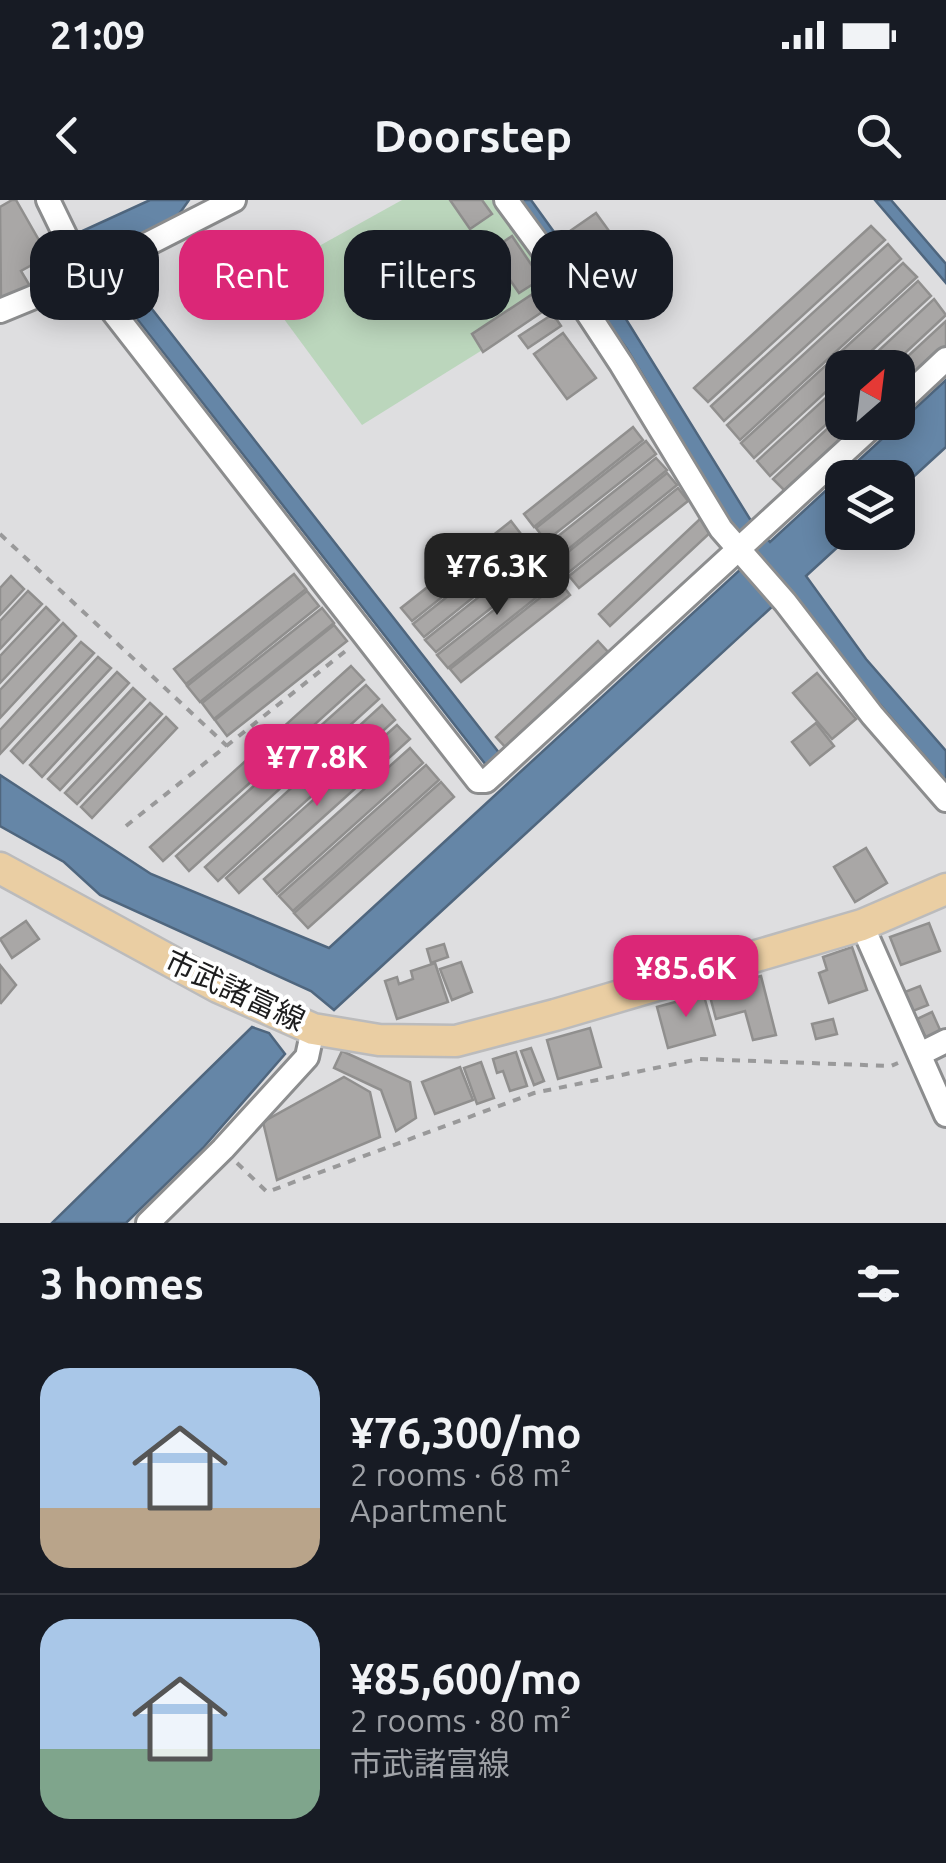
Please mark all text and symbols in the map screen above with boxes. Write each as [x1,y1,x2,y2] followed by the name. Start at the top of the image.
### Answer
[50,14,145,56] text: 21:09
[40,108,95,163] icon: back
[851,108,906,163] icon: search
[374,110,572,161] text: Doorstep
[30,230,159,320] chip: Buy
[179,230,324,320] chip: Rent
[344,230,511,320] chip: Filters
[531,230,673,320] chip: New
[825,350,915,440] north arrow
[825,350,915,550] map controls
[825,460,915,550] button: layers
[416,533,578,618] pin: ¥76.3K
[446,547,548,583] text: ¥76.3K
[236,724,398,809] pin: ¥77.8K
[266,738,368,774] text: ¥77.8K
[605,935,767,1020] pin: ¥85.6K
[160,943,311,1037] street label: 市武諸富線
[635,949,737,985] text: ¥85.6K
[851,1256,906,1311] icon: filters
[40,1260,204,1307] text: 3 homes
[120,1408,240,1528] icon: home
[350,1409,582,1456] text: ¥76,300/mo
[350,1456,571,1492] text: 2 rooms · 68 m²
[350,1492,507,1528] text: Apartment
[350,1655,582,1702] text: ¥85,600/mo
[120,1659,240,1779] icon: home
[350,1702,571,1738] text: 2 rooms · 80 m²
[350,1745,510,1781] text: 市武諸富線

